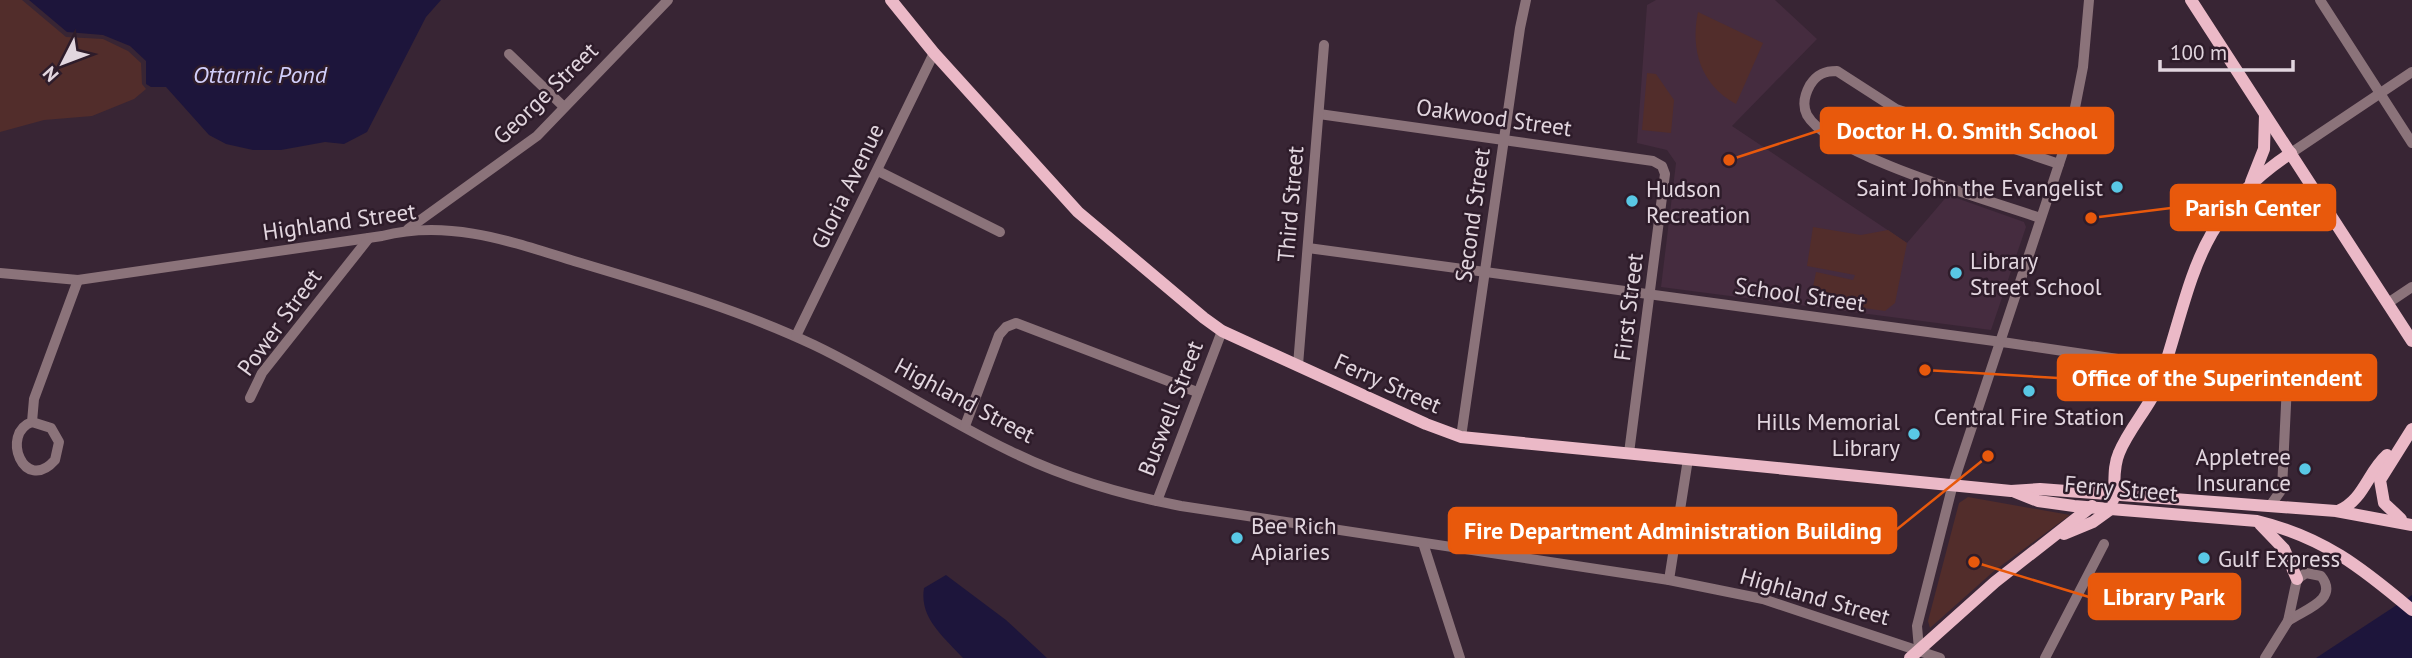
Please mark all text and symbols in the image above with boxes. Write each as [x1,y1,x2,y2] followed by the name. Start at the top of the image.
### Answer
[28,28,98,98] north arrow
[2160,28,2293,72] scale bar
[487,36,604,150] street label: George Street
[2170,39,2227,66] text: 100 m
[193,59,328,90] water label: Ottarnic Pond
[37,62,63,87] text: N
[1414,92,1574,142] street label: Oakwood Street
[1821,108,2113,153] callout: Doctor H. O. Smith School
[1837,115,2098,146] text: Doctor H. O. Smith School
[804,119,890,253] street label: Gloria Avenue
[1270,144,1310,263] street label: Third Street
[1448,146,1496,284] street label: Second Street
[1856,173,2103,202] place label: Saint John the Evangelist
[1646,174,1750,229] place label: Hudson Recreation
[2109,179,2125,195] marker: Saint John the Evangelist
[2171,185,2335,230] callout: Parish Center
[2185,192,2321,223] text: Parish Center
[1624,193,1640,209] marker: Hudson Recreation
[260,196,418,246] street label: Highland Street
[1970,246,2102,301] place label: Library Street School
[1607,251,1649,362] street label: First Street
[230,263,328,381] street label: Power Street
[1948,265,1964,281] marker: Library Street School
[1733,270,1867,318] street label: School Street
[1131,336,1209,480] street label: Buswell Street
[1330,347,1446,420] street label: Ferry Street
[890,351,1040,449] street label: Highland Street
[2058,355,2376,400] callout: Office of the Superintendent
[2072,362,2363,393] text: Office of the Superintendent
[2021,383,2037,399] marker: Central Fire Station
[1934,402,2124,431] place label: Central Fire Station
[1756,407,1900,462] place label: Hills Memorial Library
[1906,426,1922,442] marker: Hills Memorial Library
[2196,442,2291,497] place label: Appletree Insurance
[2297,461,2313,477] marker: Appletree Insurance
[2063,469,2179,507] street label: Ferry Street
[1449,508,1896,553] callout: Fire Department Administration Building
[1251,511,1337,566] place label: Bee Rich Apiaries
[1464,515,1882,546] text: Fire Department Administration Building
[1229,530,1245,546] marker: Bee Rich Apiaries
[2218,544,2340,573] place label: Gulf Express
[2196,550,2212,566] marker: Gulf Express
[1737,561,1893,631] street label: Highland Street
[2089,574,2240,619] callout: Library Park
[2103,581,2225,612] text: Library Park

